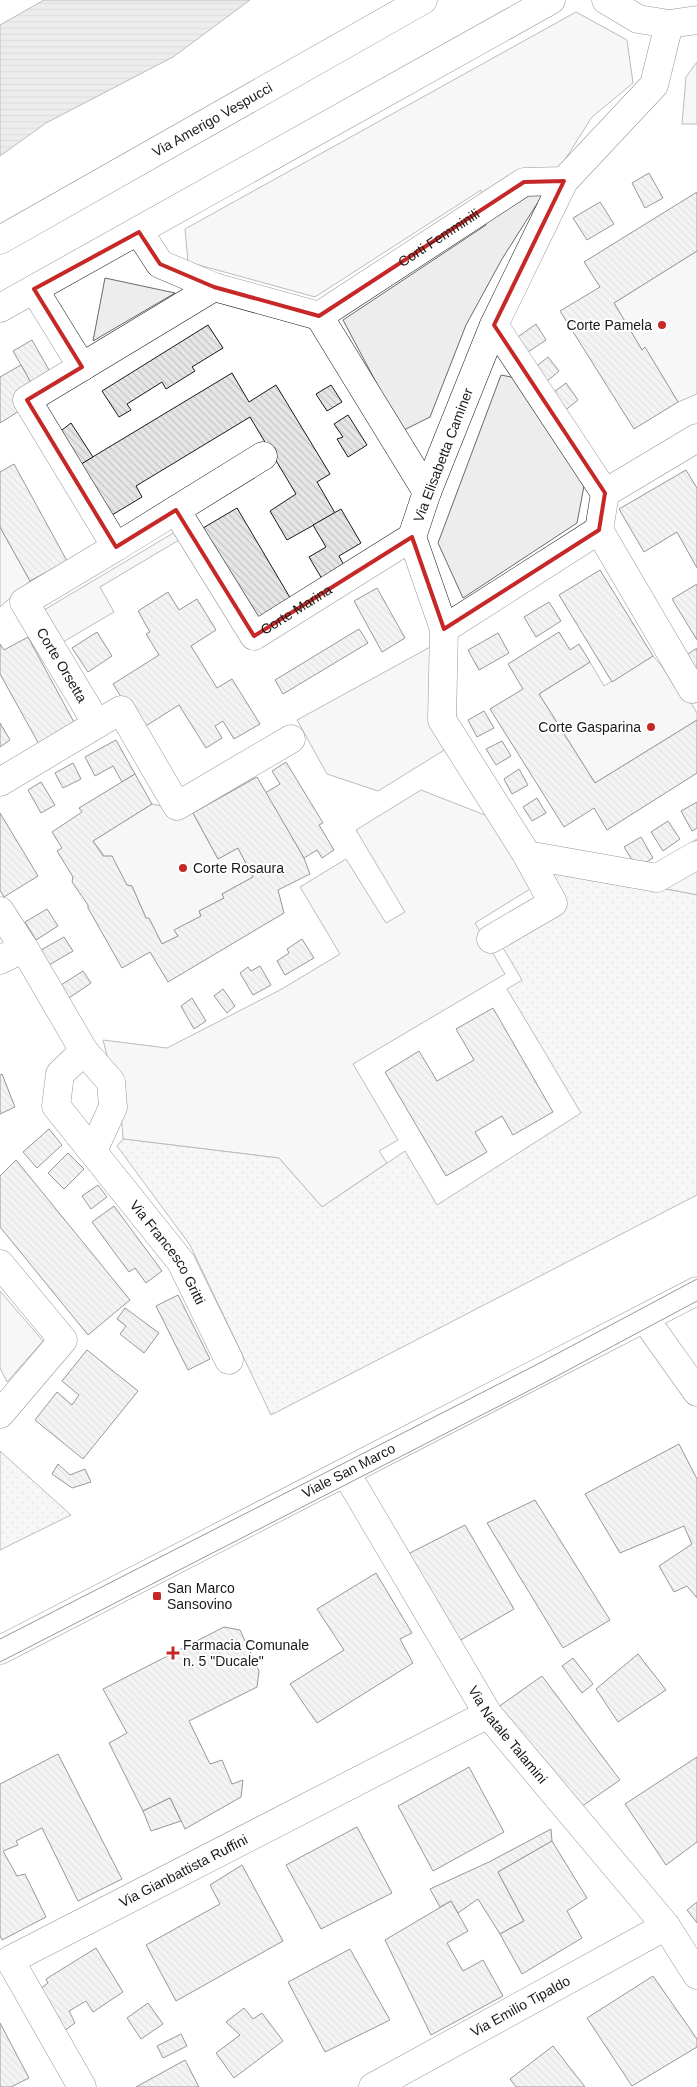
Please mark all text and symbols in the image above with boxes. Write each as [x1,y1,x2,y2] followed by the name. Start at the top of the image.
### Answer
[149,79,275,160] street label: Via Amerigo Vespucci
[395,205,482,270] street label: Corti Femminili
[566,317,652,333] place label: Corte Pamela
[656,319,668,331] marker: Corte Pamela
[410,385,476,524] street label: Via Elisabetta Caminer
[258,581,335,638] street label: Corte Marina
[34,625,91,705] street label: Corte Orsetta
[538,719,641,735] place label: Corte Gasparina
[645,721,657,733] marker: Corte Gasparina
[193,860,284,876] place label: Corte Rosaura
[177,862,189,874] marker: Corte Rosaura
[127,1197,208,1307] street label: Via Francesco Gritti
[299,1440,398,1501] street label: Viale San Marco
[167,1580,235,1612] place label: San Marco Sansovino
[151,1590,163,1602] marker: San Marco Sansovino
[183,1637,309,1669] place label: Farmacia Comunale n. 5 "Ducale"
[167,1647,179,1659] marker: Farmacia Comunale n. 5 "Ducale"
[465,1683,551,1787] street label: Via Natale Talamini
[117,1831,250,1910] street label: Via Gianbattista Ruffini
[468,1972,573,2040] street label: Via Emilio Tipaldo

